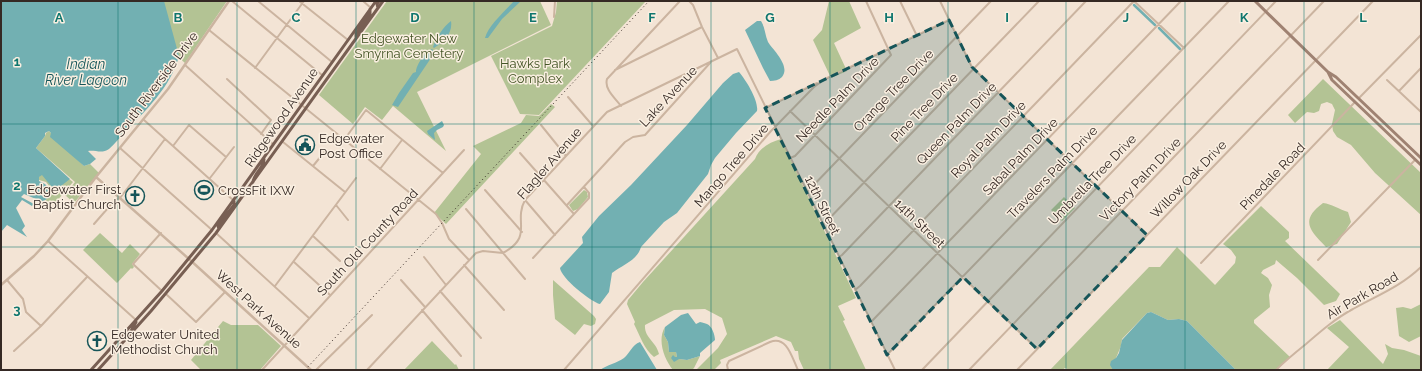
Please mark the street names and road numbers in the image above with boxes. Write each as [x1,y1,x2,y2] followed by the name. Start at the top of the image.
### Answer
[112,28,201,140] street label: South Riverside Drive
[850,46,937,134] street label: Orange Tree Drive
[793,53,882,145] street label: Needle Palm Drive
[636,63,700,130] street label: Lake Avenue
[242,65,321,170] street label: Ridgewood Avenue
[888,70,961,145] street label: Pine Tree Drive
[913,79,1000,168] street label: Queen Palm Drive
[948,98,1029,181] street label: Royal Palm Drive
[980,114,1061,198] street label: Sabal Palm Drive
[691,120,772,210] street label: Mango Tree Drive
[1004,123,1101,222] street label: Travelers Palm Drive
[514,124,585,202] street label: Flagler Avenue
[1045,131,1140,228] street label: Umbrella Tree Drive
[1097,134,1184,224] street label: Victory Palm Drive
[1147,137,1230,221] street label: Willow Oak Drive
[1237,140,1308,213] street label: Pinedale Road
[802,173,844,238] street label: 12th Street
[314,186,421,299] street label: South Old County Road
[891,196,948,251] street label: 14th Street
[213,267,305,352] street label: West Park Avenue
[1324,269,1401,322] street label: Air Park Road

